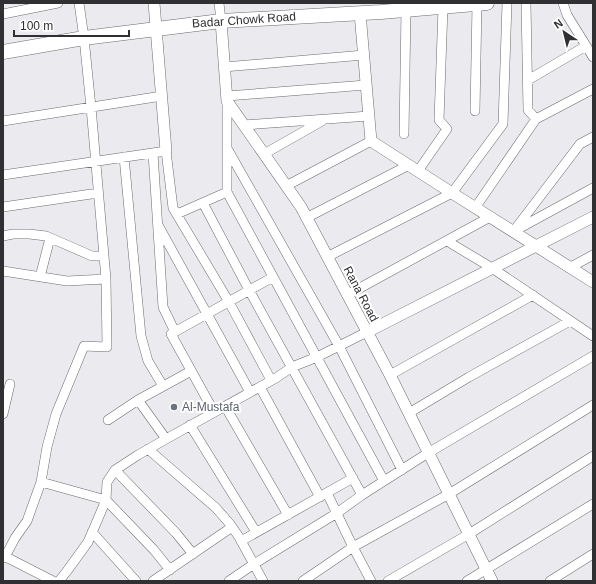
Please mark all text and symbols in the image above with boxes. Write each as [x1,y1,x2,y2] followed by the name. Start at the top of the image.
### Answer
[192,9,296,31] street label: Badar Chowk Road
[14,12,129,38] scale bar
[544,12,584,52] north arrow
[552,17,565,31] text: N
[20,19,53,33] text: 100 m
[341,264,381,324] street label: Rana Road
[182,400,240,414] place label: Al-Mustafa
[169,402,179,412] marker: Al-Mustafa

